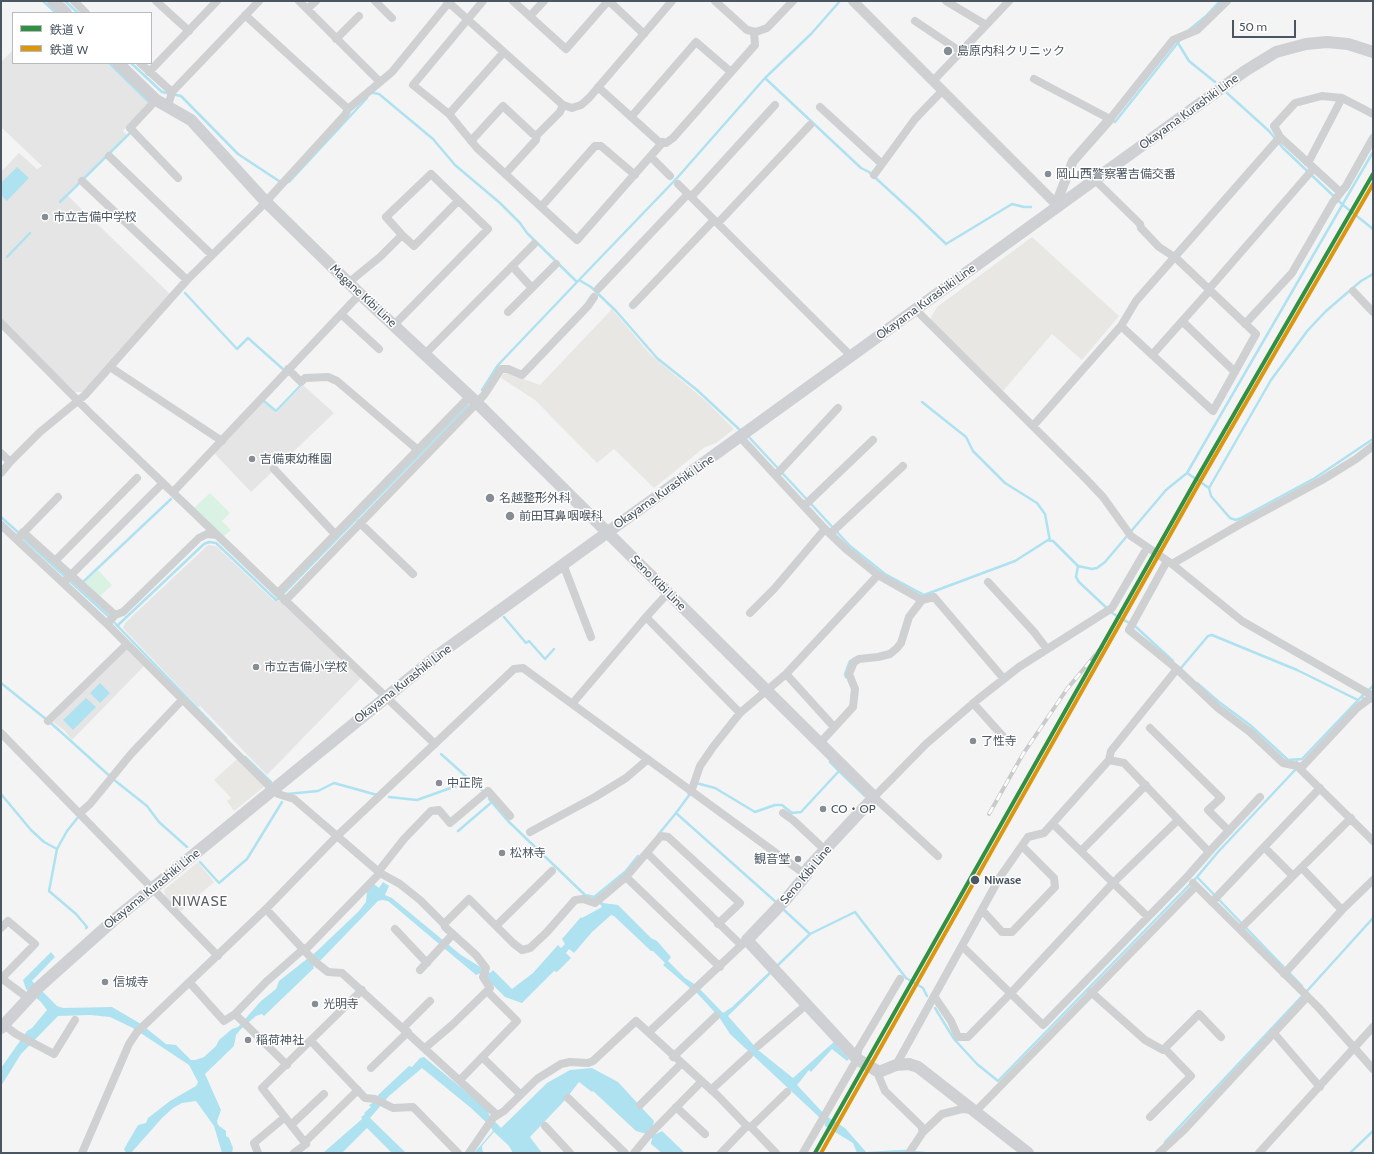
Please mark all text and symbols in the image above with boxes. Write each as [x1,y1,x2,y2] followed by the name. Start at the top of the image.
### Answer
[12,12,152,64] legend
[1234,12,1298,38] scale bar
[1239,19,1267,34] text: 50 m
[50,22,84,37] text: 鉄道 V
[50,42,88,57] text: 鉄道 W
[957,44,1065,58] place label: 島原内科クリニック
[942,45,954,57] marker: 島原内科クリニック
[1137,71,1241,153] street label: Okayama Kurashiki Line
[1056,167,1176,181] place label: 岡山西警察署吉備交番
[1043,169,1053,179] marker: 岡山西警察署吉備交番
[53,210,137,224] place label: 市立吉備中学校
[40,212,50,222] marker: 市立吉備中学校
[874,261,978,343] street label: Okayama Kurashiki Line
[327,262,399,330] street label: Magane Kibi Line
[260,452,332,466] place label: 吉備東幼稚園
[611,452,717,532] street label: Okayama Kurashiki Line
[247,454,257,464] marker: 吉備東幼稚園
[499,491,571,505] place label: 名越整形外科
[484,492,496,504] marker: 名越整形外科
[519,509,603,523] place label: 前田耳鼻咽喉科
[504,510,516,522] marker: 前田耳鼻咽喉科
[627,552,689,614] street label: Seno Kibi Line
[352,642,454,726] street label: Okayama Kurashiki Line
[264,660,348,674] place label: 市立吉備小学校
[251,662,261,672] marker: 市立吉備小学校
[981,734,1017,748] place label: 了性寺
[968,736,978,746] marker: 了性寺
[447,776,483,790] place label: 中正院
[434,778,444,788] marker: 中正院
[831,802,876,816] place label: CO・OP
[818,804,828,814] marker: CO・OP
[777,843,835,907] street label: Seno Kibi Line
[101,846,203,932] street label: Okayama Kurashiki Line
[510,846,546,860] place label: 松林寺
[497,848,507,858] marker: 松林寺
[754,852,790,866] place label: 観音堂
[793,854,803,864] marker: 観音堂
[984,873,1021,887] place label: Niwase
[969,874,981,886] marker: Niwase
[172,894,228,910] district label: NIWASE
[113,975,149,989] place label: 信城寺
[100,977,110,987] marker: 信城寺
[323,997,359,1011] place label: 光明寺
[310,999,320,1009] marker: 光明寺
[256,1033,304,1047] place label: 稲荷神社
[243,1035,253,1045] marker: 稲荷神社

